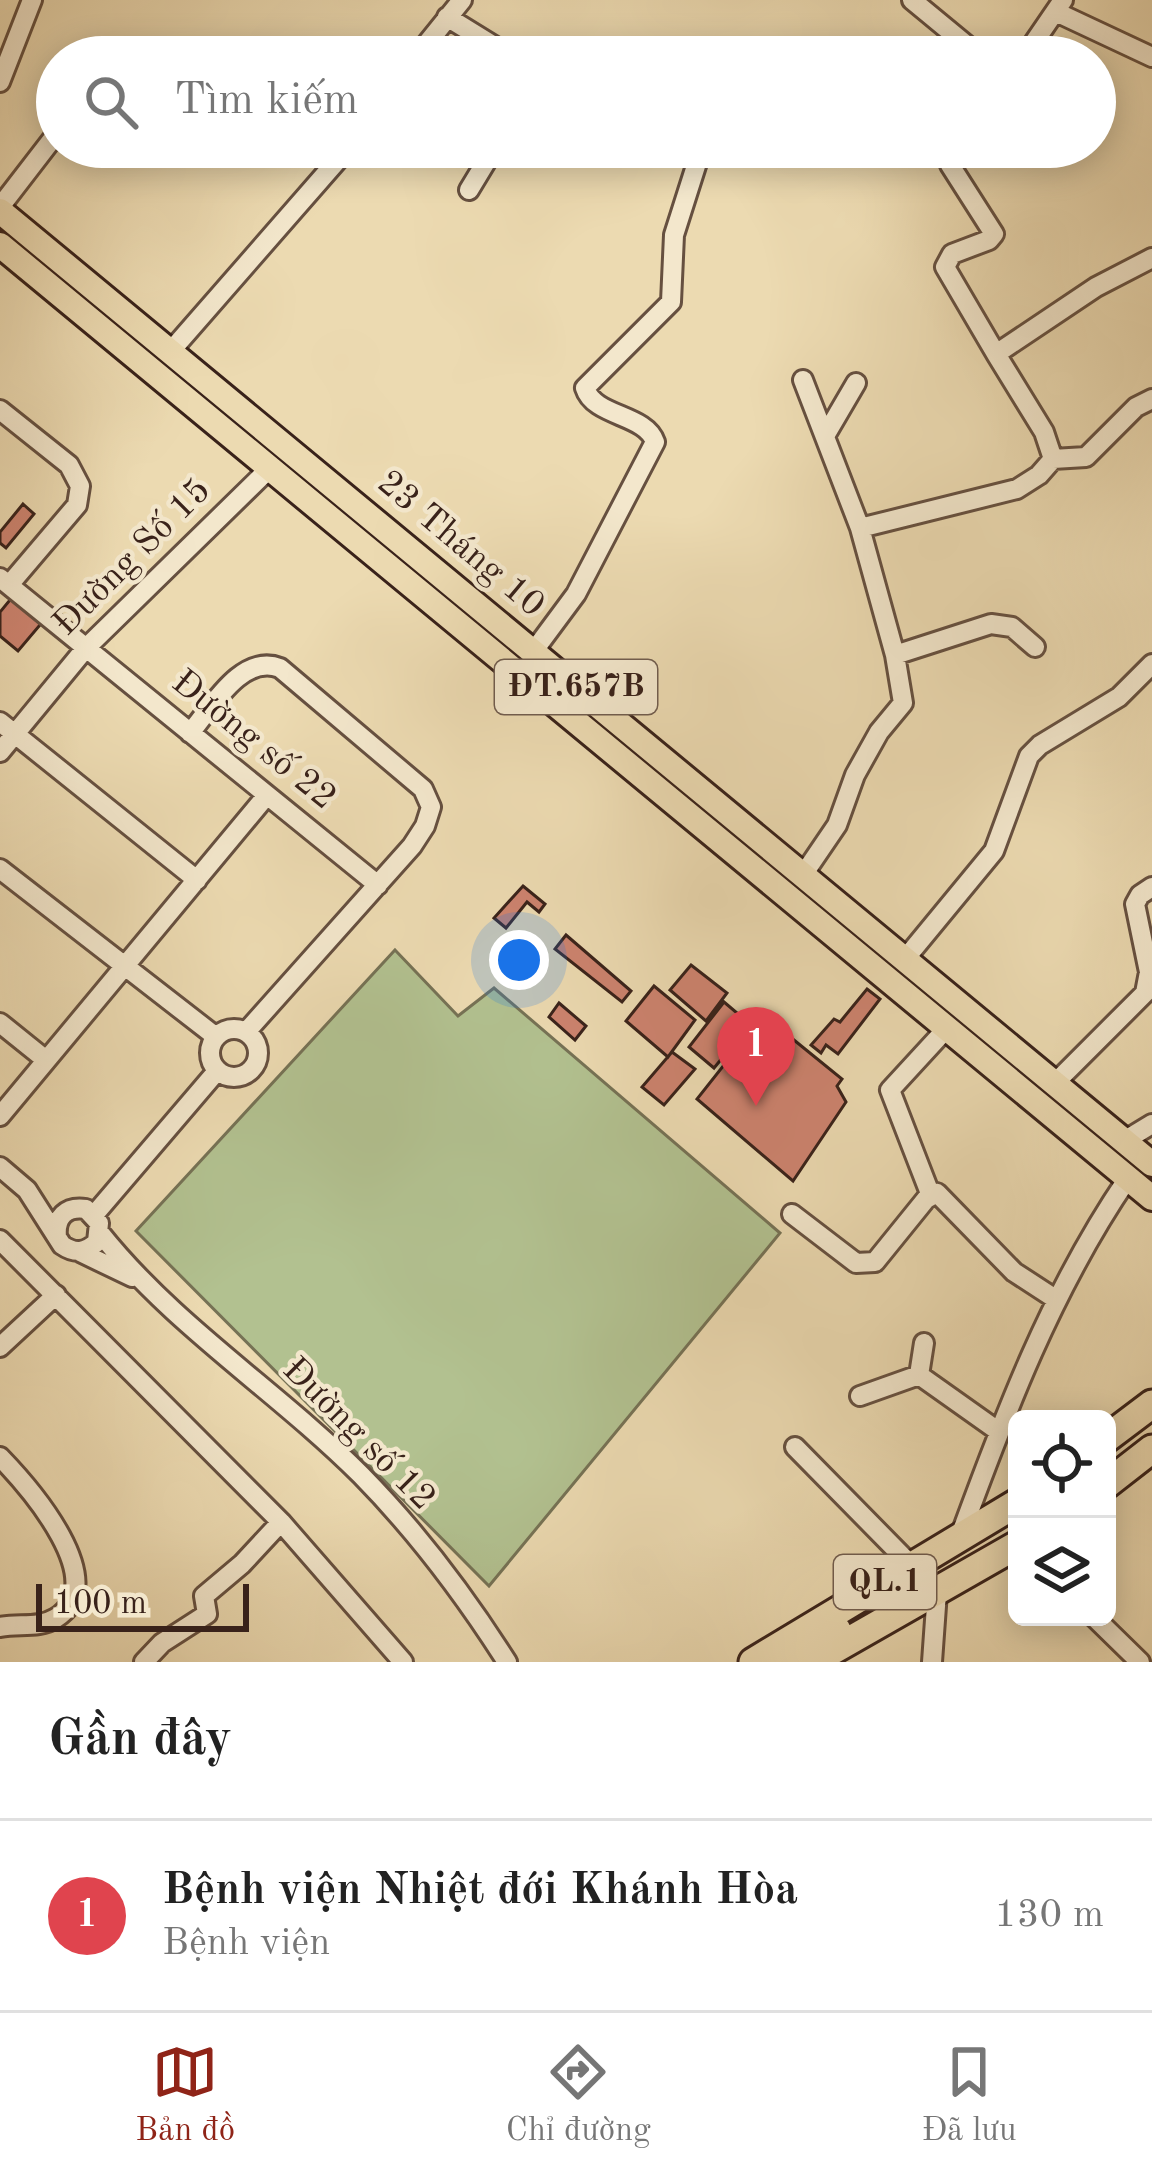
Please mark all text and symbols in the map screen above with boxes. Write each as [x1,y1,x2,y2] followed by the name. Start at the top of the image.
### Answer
[36,36,1116,168] search box
[78,69,144,135] icon: search
[174,79,359,124] text: Tìm kiếm
[370,465,550,625] street label: 23 Tháng 10
[46,471,218,643] street label: Đường Số 15
[495,660,657,714] road number: ĐT.657B
[164,663,343,818] street label: Đường số 22
[489,930,549,990] your location
[717,1007,795,1106] pin: 1
[275,1350,443,1518] street label: Đường số 12
[1008,1410,1116,1626] map controls
[1008,1410,1116,1518] button: locate
[1008,1518,1116,1626] button: layers
[834,1555,936,1609] road number: QL.1
[36,1578,249,1631] scale bar
[54,1588,147,1621] text: 100 m
[48,1715,232,1766] text: Gần đây
[162,1869,798,1914] text: Bệnh viện Nhiệt đới Khánh Hòa
[76,1896,98,1935] text: 1
[994,1896,1104,1935] text: 130 m
[162,1924,330,1963] text: Bệnh viện
[135,2039,235,2152] tab: Bản đồ
[506,2039,651,2152] tab: Chỉ đường
[922,2039,1017,2152] tab: Đã lưu

